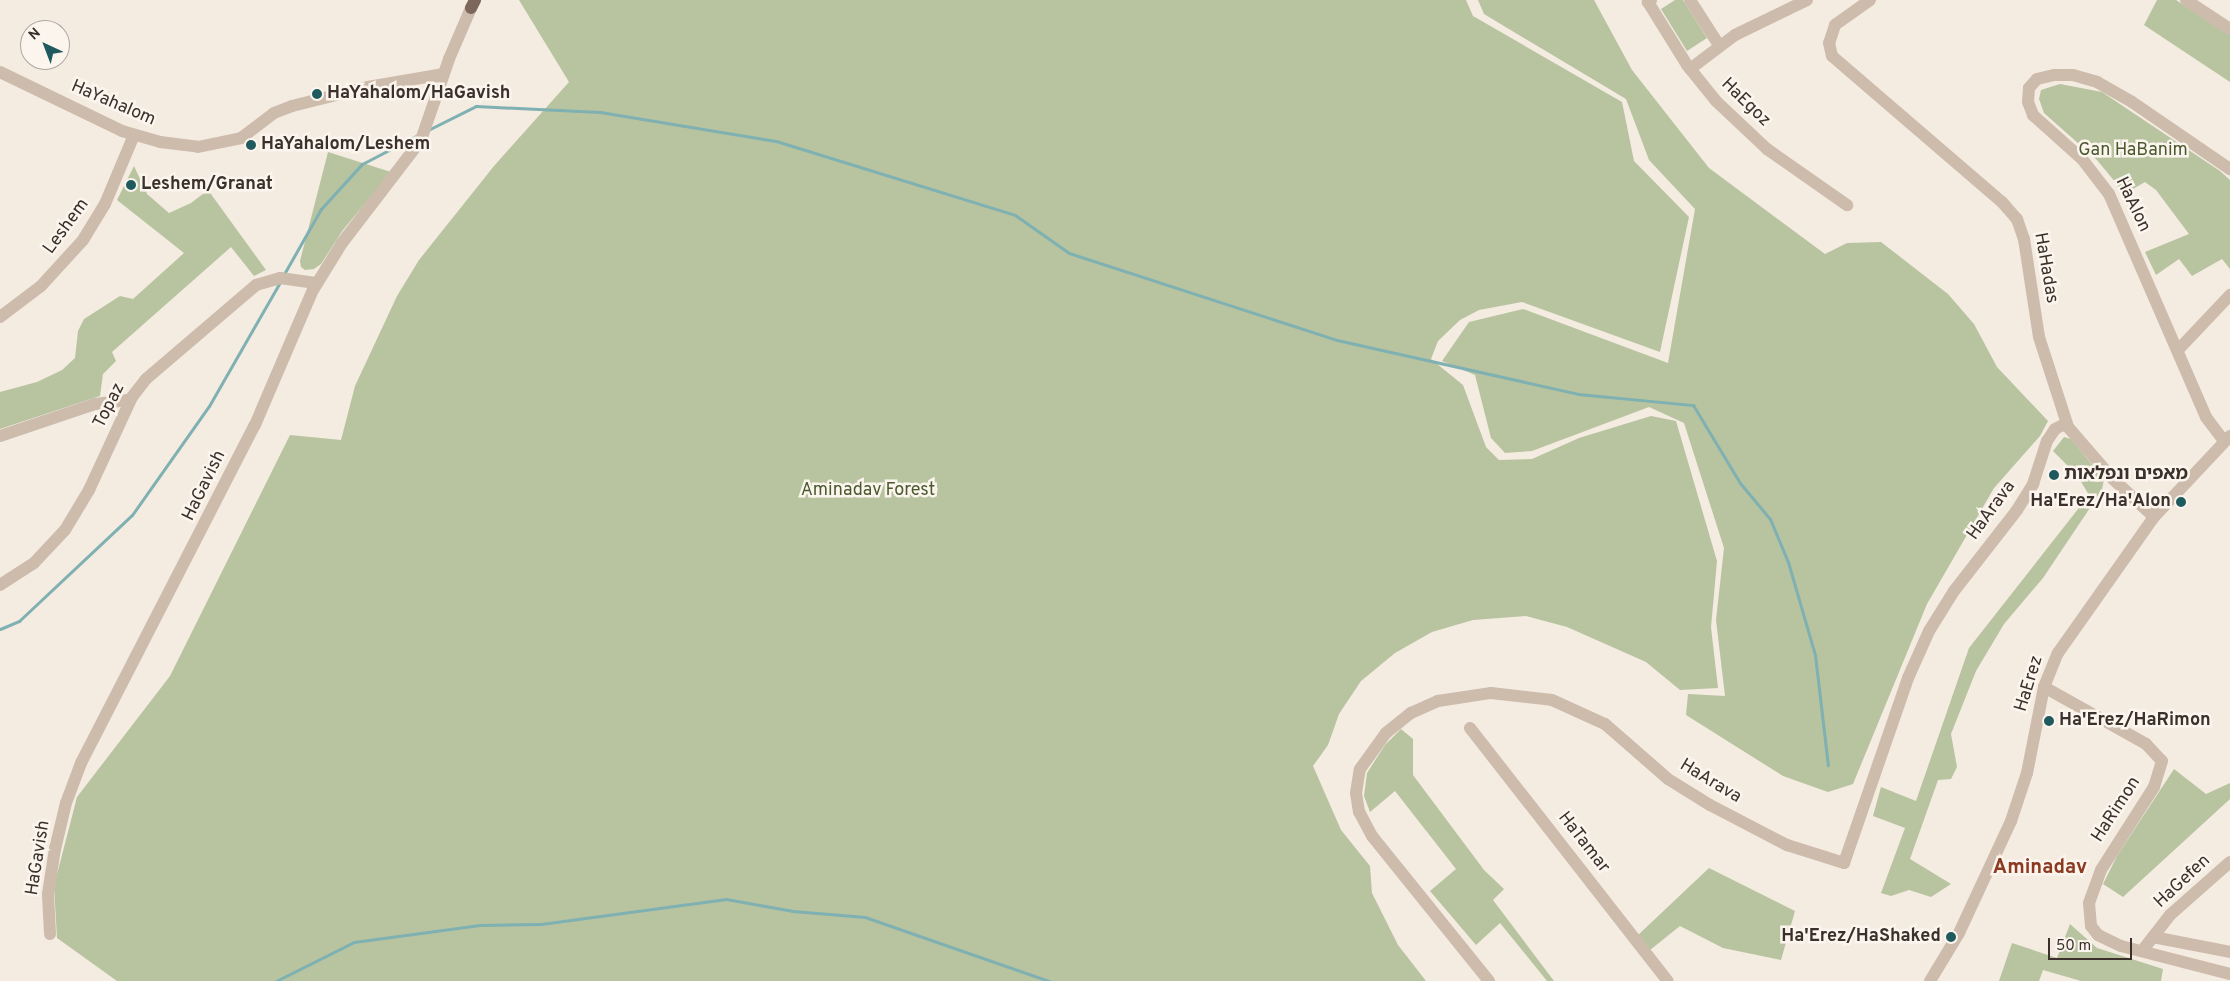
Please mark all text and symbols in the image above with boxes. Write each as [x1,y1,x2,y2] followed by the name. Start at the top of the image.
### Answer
[20,20,70,70] north arrow
[26,25,45,44] text: N
[1716,74,1774,132] street label: HaEgoz
[67,77,159,131] street label: HaYahalom
[327,83,510,105] place label: HaYahalom/HaGavish
[311,88,323,100] marker: HaYahalom/HaGavish
[261,134,430,156] place label: HaYahalom/Leshem
[245,139,257,151] marker: HaYahalom/Leshem
[2078,140,2188,162] park label: Gan HaBanim
[141,174,273,196] place label: Leshem/Granat
[2109,174,2155,236] street label: HaAlon
[125,179,137,191] marker: Leshem/Granat
[40,195,94,259] street label: Leshem
[2028,231,2062,305] street label: HaHadas
[90,380,130,432] street label: Topaz
[179,447,231,525] street label: HaGavish
[2064,464,2188,486] place label: מאפים ונפלאות
[2048,469,2060,481] marker: מאפים ונפלאות
[1963,477,2021,545] street label: HaArava
[801,480,935,502] park label: Aminadav Forest
[2030,491,2171,513] place label: Ha'Erez/Ha'Alon
[2175,496,2187,508] marker: Ha'Erez/Ha'Alon
[2011,653,2049,715] street label: HaErez
[2059,710,2211,732] place label: Ha'Erez/HaRimon
[2043,715,2055,727] marker: Ha'Erez/HaRimon
[1675,755,1745,809] street label: HaArava
[2088,773,2146,847] street label: HaRimon
[1552,808,1614,878] street label: HaTamar
[22,819,56,897] street label: HaGavish
[2150,851,2216,913] street label: HaGefen
[1993,856,2087,880] district label: Aminadav
[1781,926,1941,948] place label: Ha'Erez/HaShaked
[2050,928,2134,960] scale bar
[1945,931,1957,943] marker: Ha'Erez/HaShaked
[2056,937,2091,956] text: 50 m

